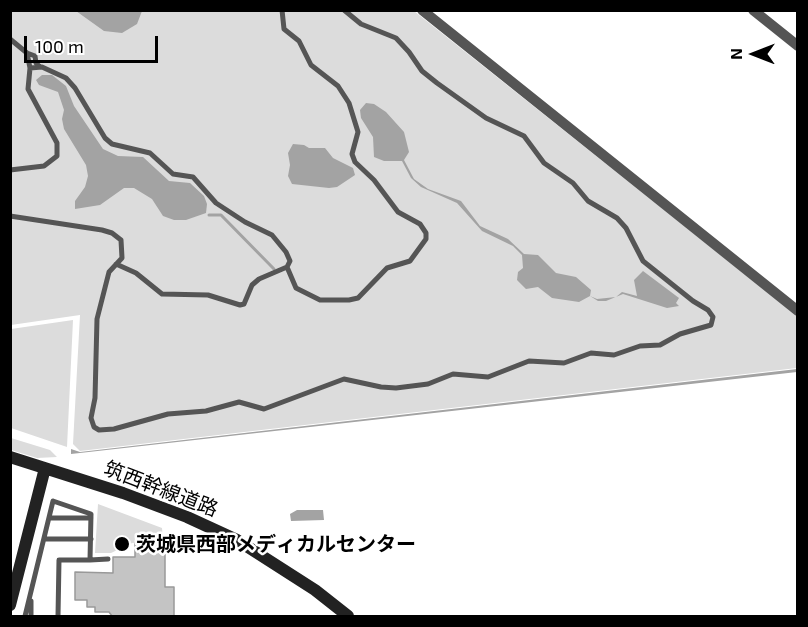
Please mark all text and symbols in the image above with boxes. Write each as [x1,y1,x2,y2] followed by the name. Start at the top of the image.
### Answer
[27,24,160,62] scale bar
[724,24,784,84] north arrow
[35,35,84,57] text: 100 m
[726,48,745,60] text: N
[101,456,221,522] street label: 筑西幹線道路
[136,532,416,556] place label: 茨城県西部メディカルセンター
[113,535,131,553] marker: 茨城県西部メディカルセンター

